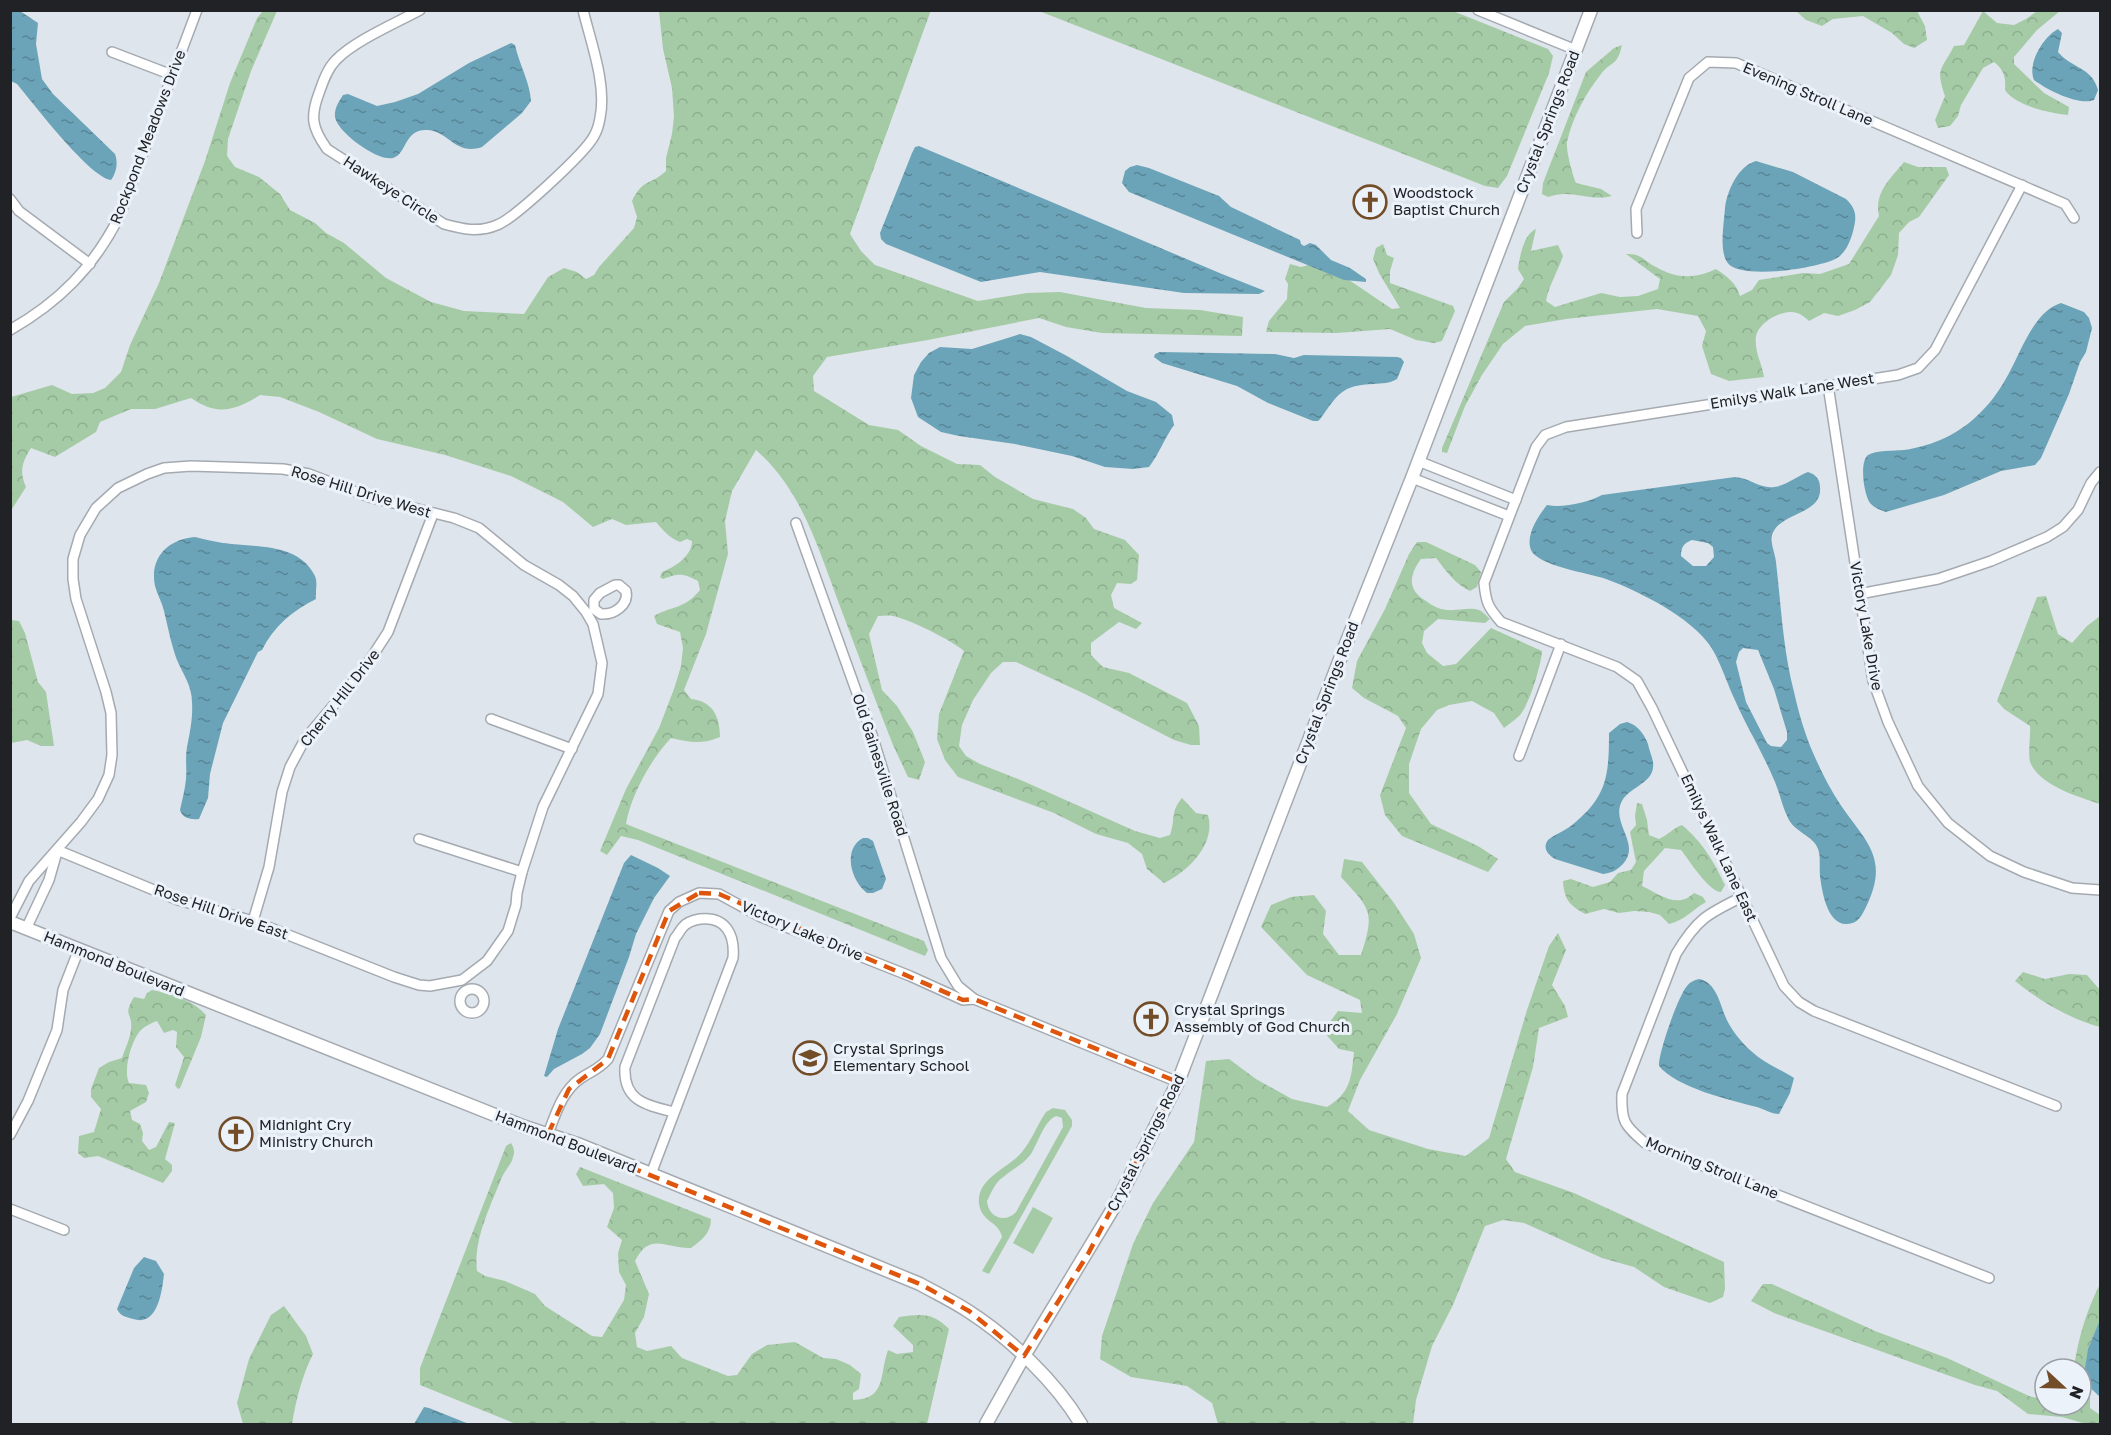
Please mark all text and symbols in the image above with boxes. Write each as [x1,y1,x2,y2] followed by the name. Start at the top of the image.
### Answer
[105,47,189,226] street label: Rockpond Meadows Drive
[1512,48,1583,196] street label: Crystal Springs Road
[1741,58,1876,129] street label: Evening Stroll Lane
[340,152,443,227] street label: Hawkeye Circle
[1393,183,1500,218] place label: Woodstock Baptist Church
[1352,184,1388,220] church icon: Woodstock Baptist Church
[1709,368,1875,412] street label: Emilys Walk Lane West
[289,461,434,521] street label: Rose Hill Drive West
[1847,560,1887,692] street label: Victory Lake Drive
[1291,619,1362,767] street label: Crystal Springs Road
[296,645,383,750] street label: Cherry Hill Drive
[849,691,912,838] street label: Old Gainesville Road
[1678,771,1762,924] street label: Emilys Walk Lane East
[152,880,291,942] street label: Rose Hill Drive East
[739,896,866,964] street label: Victory Lake Drive
[41,927,187,1000] street label: Hammond Boulevard
[1174,1000,1350,1035] place label: Crystal Springs Assembly of God Church
[1133,1001,1169,1037] church icon: Crystal Springs Assembly of God Church
[833,1039,969,1074] place label: Crystal Springs Elementary School
[792,1040,828,1076] school or university icon: Crystal Springs Elementary School
[1103,1071,1188,1214] street label: Crystal Springs Road
[493,1106,640,1176] street label: Hammond Boulevard
[259,1115,373,1150] place label: Midnight Cry Ministry Church
[218,1116,254,1152] church icon: Midnight Cry Ministry Church
[1643,1132,1782,1202] street label: Morning Stroll Lane
[2033,1357,2093,1417] north arrow
[2065,1383,2088,1402] text: N

